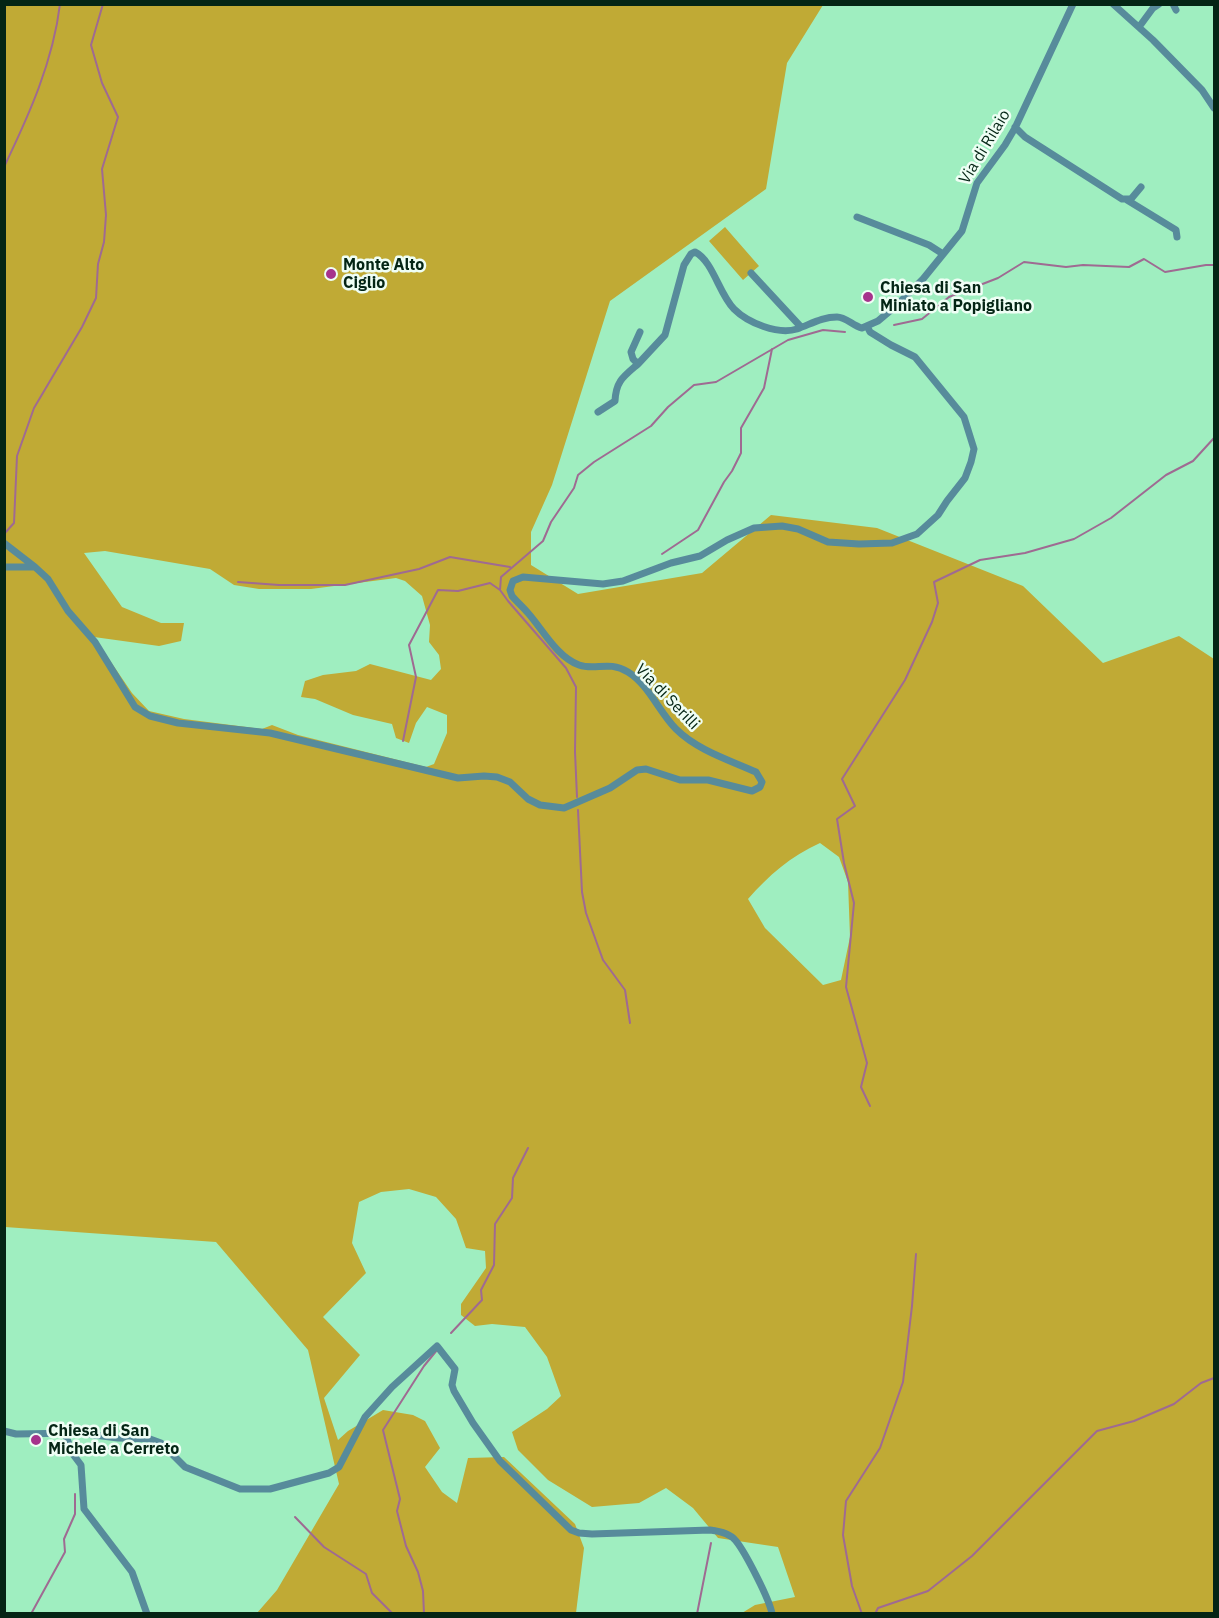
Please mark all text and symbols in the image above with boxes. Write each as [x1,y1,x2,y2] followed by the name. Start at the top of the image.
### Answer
[955,106,1015,188] street label: Via di Rilaio
[343,255,424,293] place label: Monte Alto Ciglio
[324,267,338,281] marker: Monte Alto Ciglio
[880,278,1032,316] place label: Chiesa di San Miniato a Popigliano
[861,290,875,304] marker: Chiesa di San Miniato a Popigliano
[631,660,703,734] street label: Via di Serilli
[48,1421,179,1459] place label: Chiesa di San Michele a Cerreto
[29,1433,43,1447] marker: Chiesa di San Michele a Cerreto

